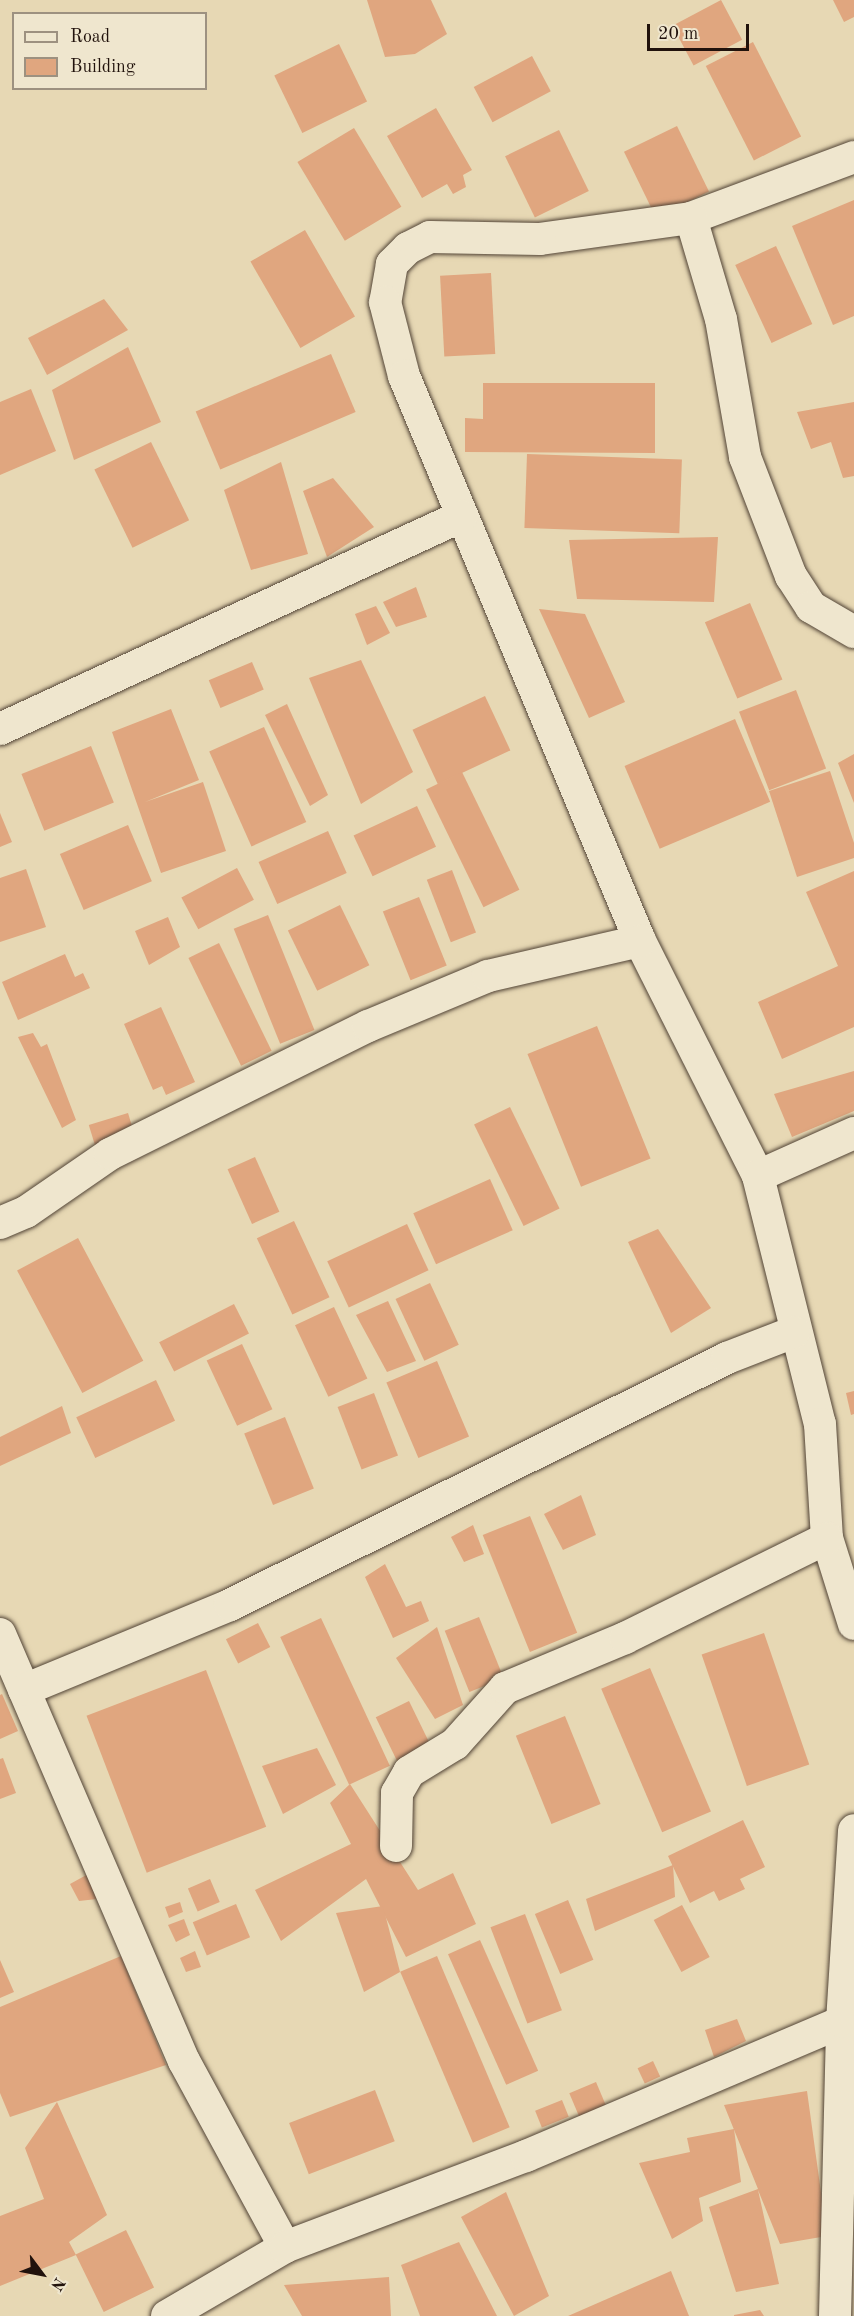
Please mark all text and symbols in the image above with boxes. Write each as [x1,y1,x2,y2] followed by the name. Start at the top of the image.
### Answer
[12,12,207,90] legend
[650,12,752,50] scale bar
[658,25,698,43] text: 20 m
[70,28,110,46] text: Road
[70,58,135,76] text: Building
[12,2244,72,2304] north arrow
[47,2274,67,2293] text: N

